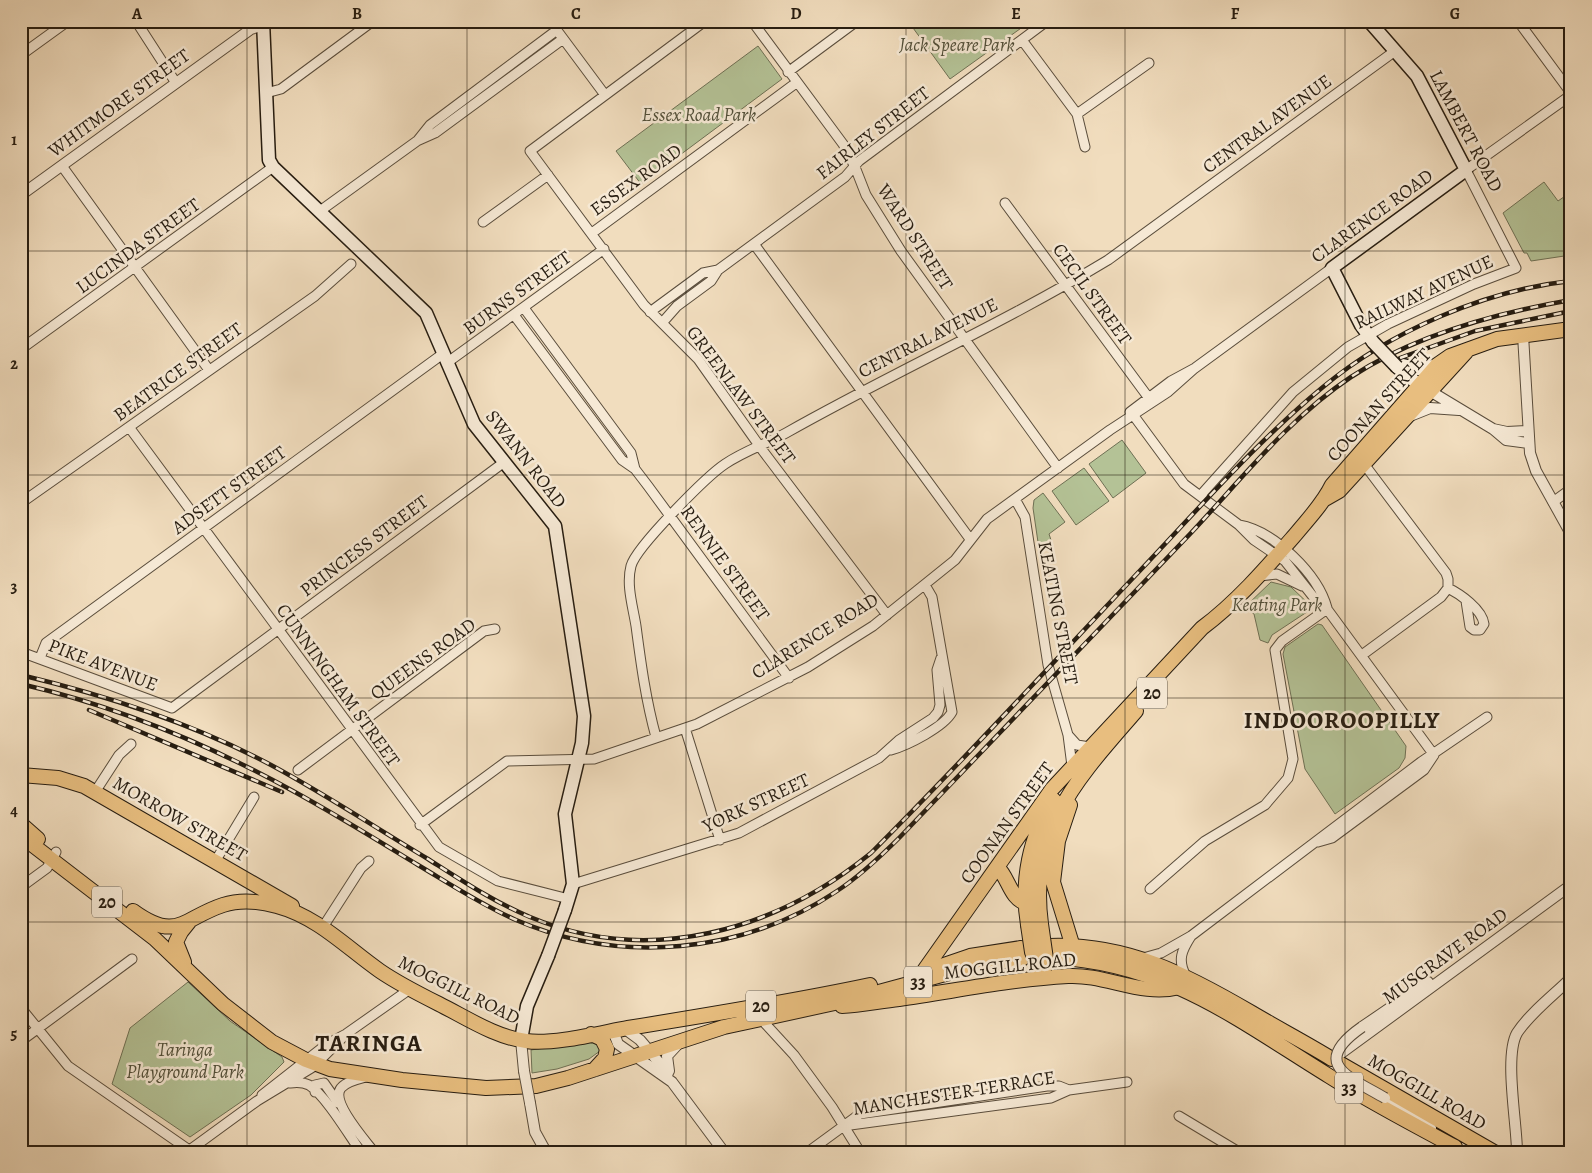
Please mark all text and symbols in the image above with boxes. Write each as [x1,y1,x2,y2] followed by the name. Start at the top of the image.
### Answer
[131,3,143,25] text: A
[352,3,362,25] text: B
[571,3,581,25] text: C
[790,3,802,25] text: D
[1011,3,1021,25] text: E
[1231,3,1240,25] text: F
[1450,3,1460,25] text: G
[898,32,1015,58] park label: Jack Speare Park
[42,42,196,164] street label: WHITMORE STREET
[1423,66,1509,196] street label: LAMBERT ROAD
[1197,68,1337,180] street label: CENTRAL AVENUE
[811,80,936,186] street label: FAIRLEY STREET
[642,102,756,128] park label: Essex Road Park
[11,129,17,151] text: 1
[585,138,687,222] street label: ESSEX ROAD
[1306,163,1438,269] street label: CLARENCE ROAD
[870,178,959,296] street label: WARD STREET
[71,192,206,300] street label: LUCINDA STREET
[1046,238,1138,351] street label: CECIL STREET
[457,244,577,341] street label: BURNS STREET
[1350,248,1498,336] street label: RAILWAY AVENUE
[854,291,1002,385] street label: CENTRAL AVENUE
[108,316,248,428] street label: BEATRICE STREET
[680,320,802,470] street label: GREENLAW STREET
[1321,342,1438,468] street label: COONAN STREET
[10,353,18,375] text: 2
[479,405,573,513] street label: SWANN ROAD
[166,439,292,541] street label: ADSETT STREET
[294,489,434,603] street label: PRINCESS STREET
[674,500,776,627] street label: RENNIE STREET
[1031,539,1085,688] street label: KEATING STREET
[11,576,18,598] text: 3
[746,586,884,686] street label: CLARENCE ROAD
[1232,592,1322,618] park label: Keating Park
[270,598,406,772] street label: CUNNINGHAM STREET
[365,612,481,706] street label: QUEENS ROAD
[45,632,161,698] street label: PIKE AVENUE
[1137,678,1167,708] road number: 20
[1244,704,1440,736] district label: INDOOROOPILLY
[954,756,1060,889] street label: COONAN STREET
[697,767,814,840] street label: YORK STREET
[108,770,252,868] street label: MORROW STREET
[10,800,18,822] text: 4
[92,886,122,918] road number: 20
[1377,902,1513,1010] street label: MUSGRAVE ROAD
[943,946,1077,986] street label: MOGGILL ROAD
[394,949,524,1031] street label: MOGGILL ROAD
[904,966,932,998] road number: 33
[746,990,776,1021] road number: 20
[11,1023,18,1045] text: 5
[316,1027,422,1059] district label: TARINGA
[126,1037,244,1085] park label: Taringa Playground Park
[1363,1048,1491,1136] street label: MOGGILL ROAD
[851,1064,1057,1122] street label: MANCHESTER TERRACE
[1335,1072,1363,1104] road number: 33

